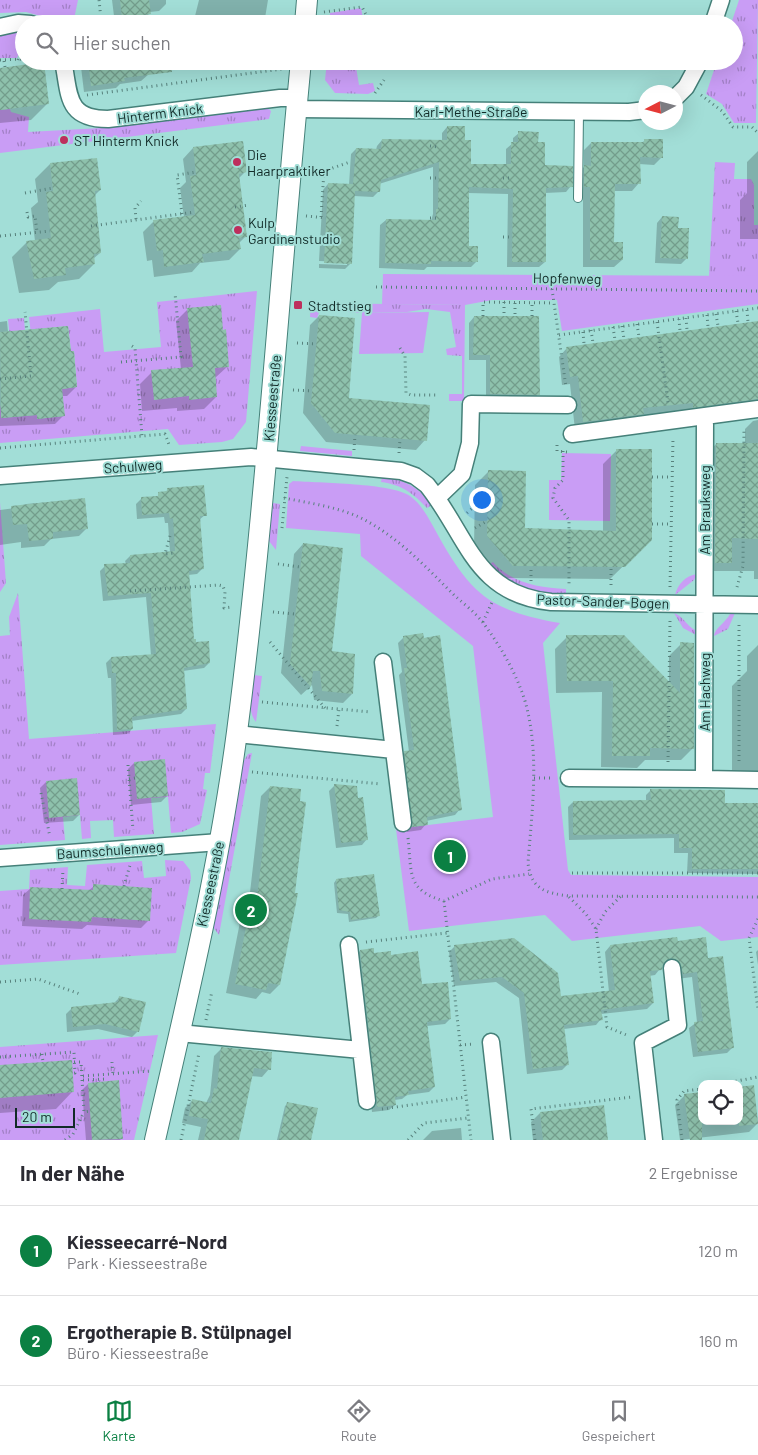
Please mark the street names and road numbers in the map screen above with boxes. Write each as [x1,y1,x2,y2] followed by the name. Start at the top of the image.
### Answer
[116,99,204,127] street label: Hinterm Knick
[414,103,528,120] street label: Karl-Methe-Straße
[533,269,601,287] street label: Hopfenweg
[260,354,284,442] street label: Kiesseestraße
[103,455,163,477] street label: Schulweg
[696,465,713,555] street label: Am Brauksweg
[537,590,669,612] street label: Pastor-Sander-Bogen
[696,653,713,731] street label: Am Hachweg
[56,838,164,862] street label: Baumschulenweg
[193,840,227,928] street label: Kiesseestraße

